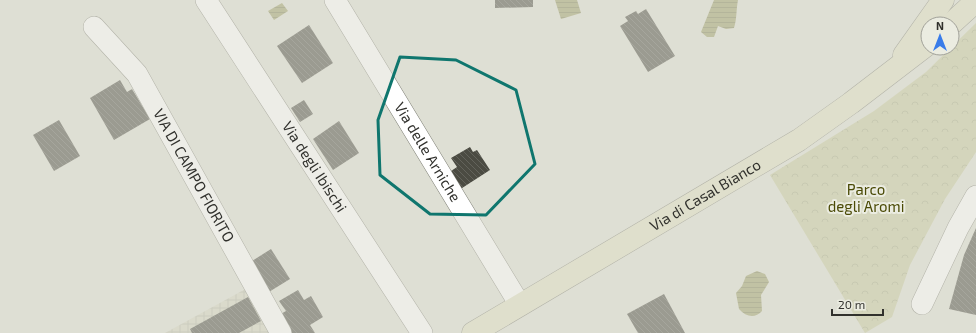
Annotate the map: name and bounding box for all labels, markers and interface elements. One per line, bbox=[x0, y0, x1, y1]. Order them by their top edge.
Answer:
north arrow bbox=[920, 16, 960, 56]
text: N bbox=[936, 19, 944, 32]
street label: Via delle Arniche bbox=[391, 99, 465, 205]
street label: VIA DI CAMPO FIORITO bbox=[150, 105, 239, 245]
street label: Via degli Ibischi bbox=[279, 118, 351, 215]
street label: Via di Casal Bianco bbox=[646, 155, 764, 234]
park label: Parco degli Aromi bbox=[828, 180, 904, 215]
scale bar bbox=[832, 291, 883, 317]
text: 20 m bbox=[838, 297, 865, 311]

